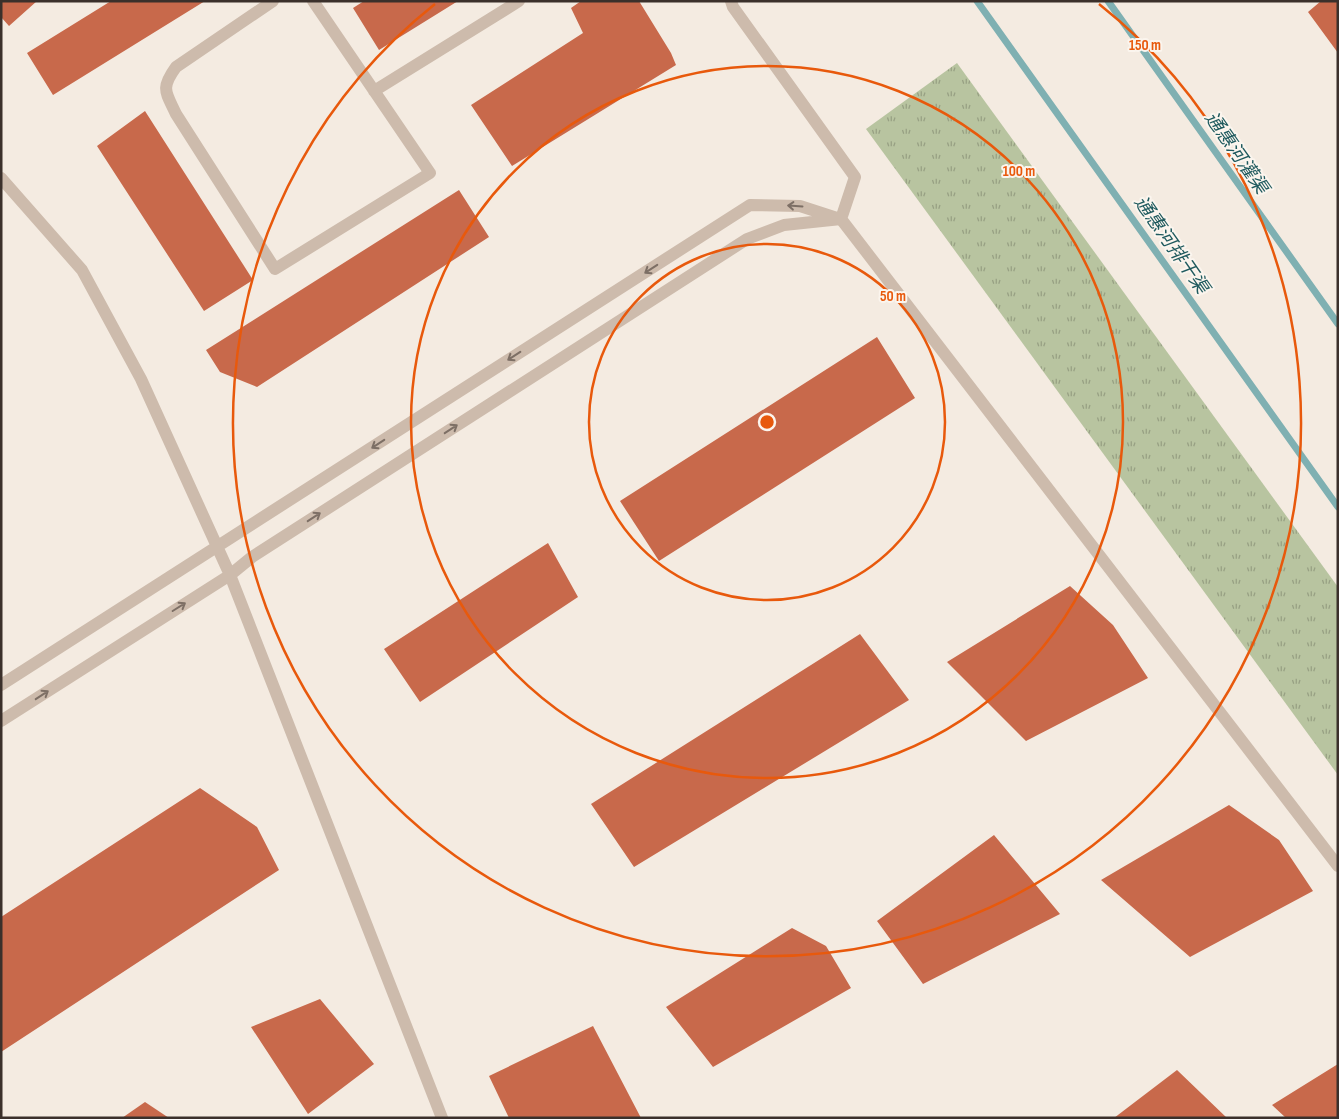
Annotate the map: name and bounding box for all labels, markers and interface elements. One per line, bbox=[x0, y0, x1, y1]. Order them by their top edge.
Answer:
text: 150 m bbox=[1129, 36, 1161, 55]
water label: 通惠河灌渠 bbox=[1199, 107, 1274, 201]
text: 100 m bbox=[1003, 162, 1035, 181]
water label: 通惠河排干渠 bbox=[1129, 192, 1215, 301]
one-way arrow bbox=[787, 201, 803, 211]
one-way arrow bbox=[645, 264, 659, 274]
text: 50 m bbox=[880, 287, 906, 306]
one-way arrow bbox=[508, 352, 522, 362]
centre of rings bbox=[758, 413, 776, 431]
one-way arrow bbox=[444, 424, 458, 435]
one-way arrow bbox=[371, 439, 385, 449]
one-way arrow bbox=[307, 512, 321, 522]
one-way arrow bbox=[172, 602, 186, 612]
one-way arrow bbox=[35, 689, 49, 699]

